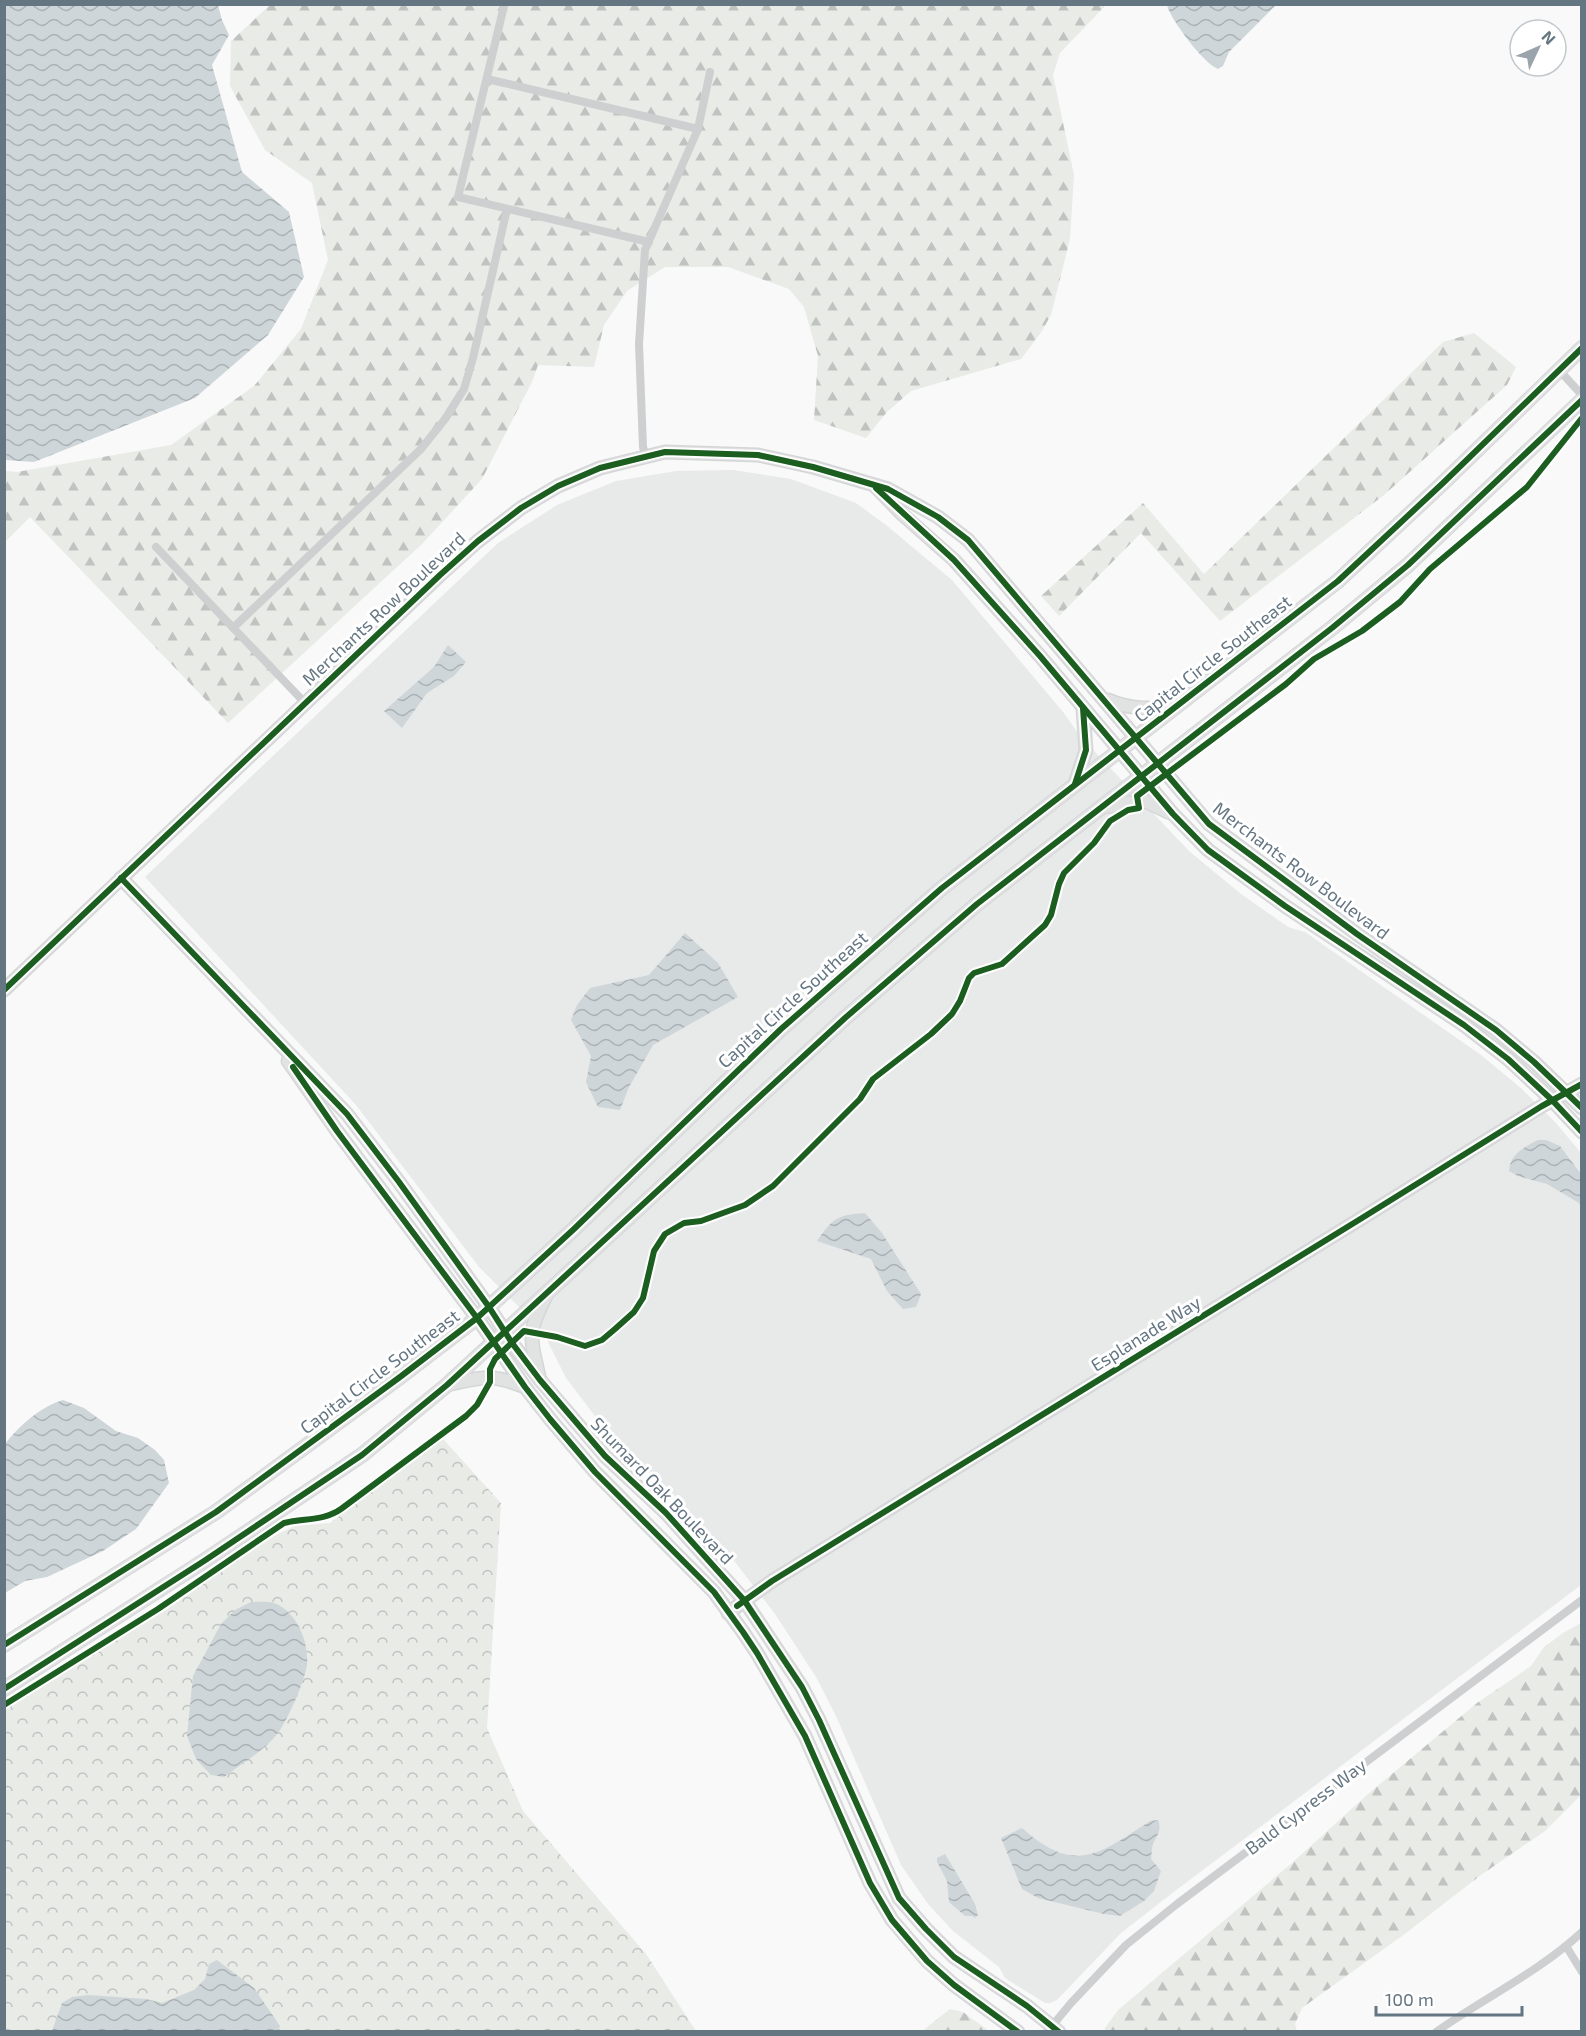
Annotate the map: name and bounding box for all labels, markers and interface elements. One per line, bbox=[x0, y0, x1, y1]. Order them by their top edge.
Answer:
north arrow bbox=[1508, 18, 1568, 78]
text: N bbox=[1538, 26, 1560, 48]
street label: Merchants Row Boulevard bbox=[297, 527, 469, 690]
street label: Capital Circle Southeast bbox=[1129, 590, 1296, 727]
street label: Merchants Row Boulevard bbox=[1209, 797, 1394, 944]
street label: Capital Circle Southeast bbox=[713, 926, 872, 1072]
street label: Esplanade Way bbox=[1087, 1290, 1205, 1376]
street label: Capital Circle Southeast bbox=[295, 1304, 463, 1438]
street label: Shumard Oak Boulevard bbox=[587, 1412, 739, 1568]
street label: Bald Cypress Way bbox=[1241, 1753, 1371, 1859]
scale bar bbox=[1376, 1979, 1522, 2017]
text: 100 m bbox=[1385, 1988, 1434, 2010]

